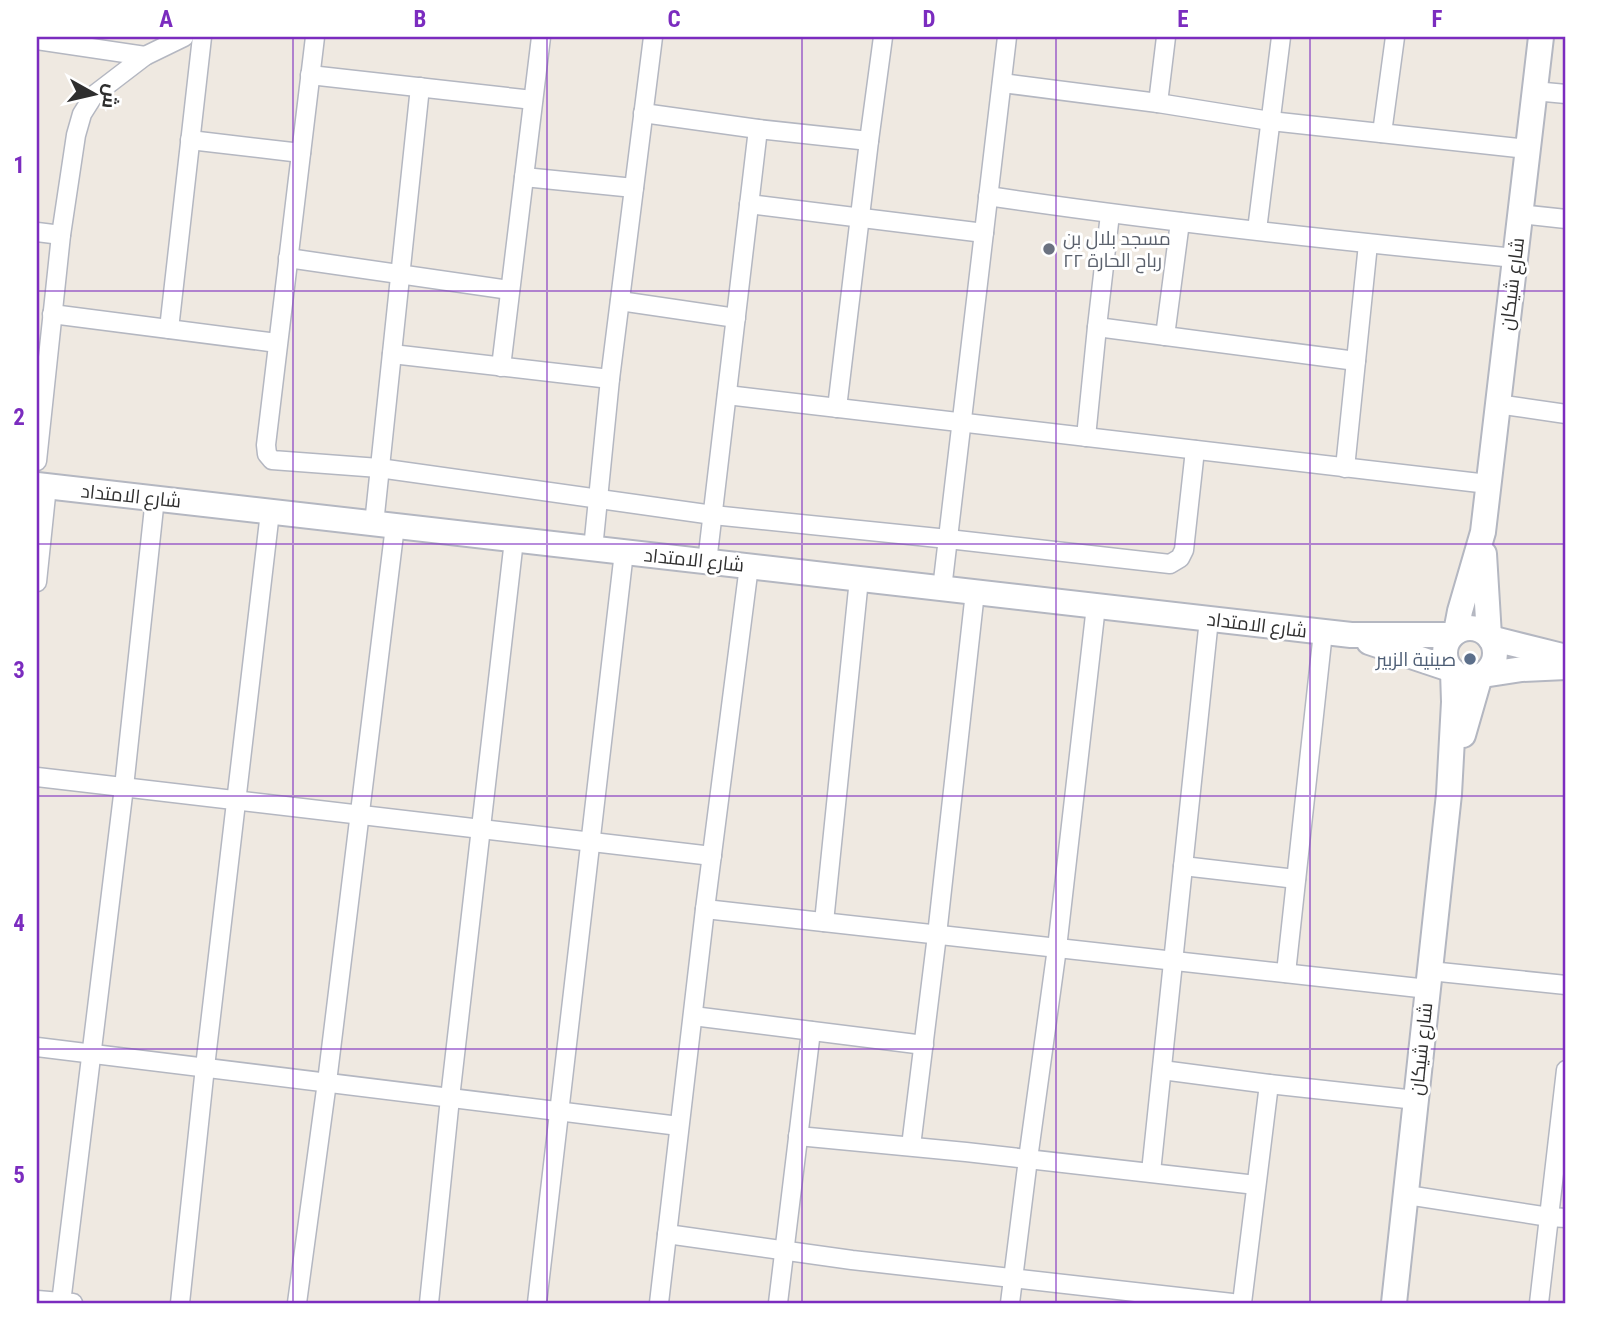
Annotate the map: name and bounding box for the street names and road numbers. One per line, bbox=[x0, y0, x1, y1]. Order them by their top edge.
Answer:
street label: شارع شيكان bbox=[1495, 236, 1531, 332]
street label: شارع الامتداد bbox=[79, 479, 182, 515]
street label: شارع الامتداد bbox=[642, 543, 745, 579]
street label: شارع الامتداد bbox=[1205, 607, 1308, 645]
street label: شارع شيكان bbox=[1405, 1001, 1439, 1097]

